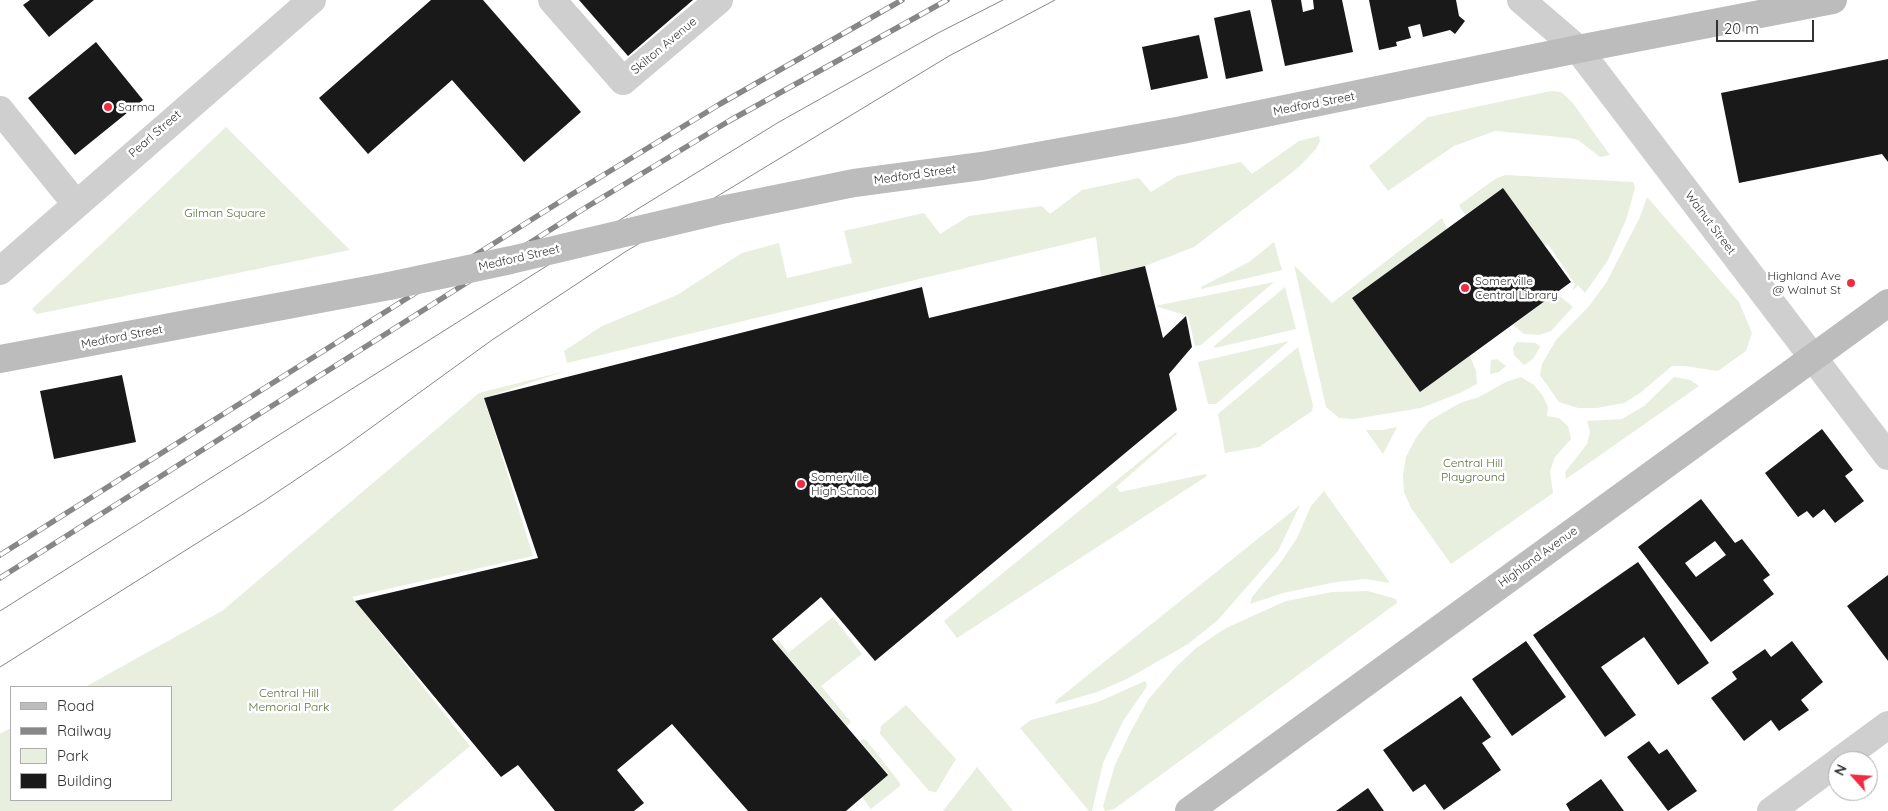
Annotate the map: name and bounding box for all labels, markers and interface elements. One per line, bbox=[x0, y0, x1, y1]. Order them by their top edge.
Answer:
scale bar bbox=[1718, 10, 1816, 42]
street label: Skilton Avenue bbox=[628, 14, 700, 78]
text: 20 m bbox=[1724, 19, 1759, 38]
street label: Medford Street bbox=[1272, 89, 1356, 119]
place label: Sarma bbox=[118, 100, 155, 114]
marker: Sarma bbox=[102, 101, 114, 113]
street label: Pearl Street bbox=[126, 107, 184, 161]
street label: Medford Street bbox=[873, 162, 957, 188]
street label: Walnut Street bbox=[1682, 189, 1738, 257]
park label: Gilman Square bbox=[184, 206, 266, 220]
street label: Medford Street bbox=[477, 242, 561, 274]
place label: Highland Ave @ Walnut St bbox=[1767, 269, 1841, 297]
place label: Somerville Central Library bbox=[1475, 274, 1558, 302]
marker: Highland Ave @ Walnut St bbox=[1845, 277, 1857, 289]
marker: Somerville Central Library bbox=[1459, 282, 1471, 294]
street label: Medford Street bbox=[80, 322, 164, 352]
park label: Central Hill Playground bbox=[1441, 456, 1505, 484]
place label: Somerville High School bbox=[811, 470, 877, 498]
marker: Somerville High School bbox=[795, 478, 807, 490]
street label: Highland Avenue bbox=[1496, 524, 1580, 590]
legend bbox=[10, 686, 172, 801]
park label: Central Hill Memorial Park bbox=[249, 686, 329, 714]
text: Road bbox=[57, 696, 94, 715]
text: Railway bbox=[57, 721, 112, 740]
text: Park bbox=[57, 746, 89, 765]
north arrow bbox=[1828, 751, 1878, 801]
text: N bbox=[1830, 761, 1851, 778]
text: Building bbox=[57, 771, 112, 790]

